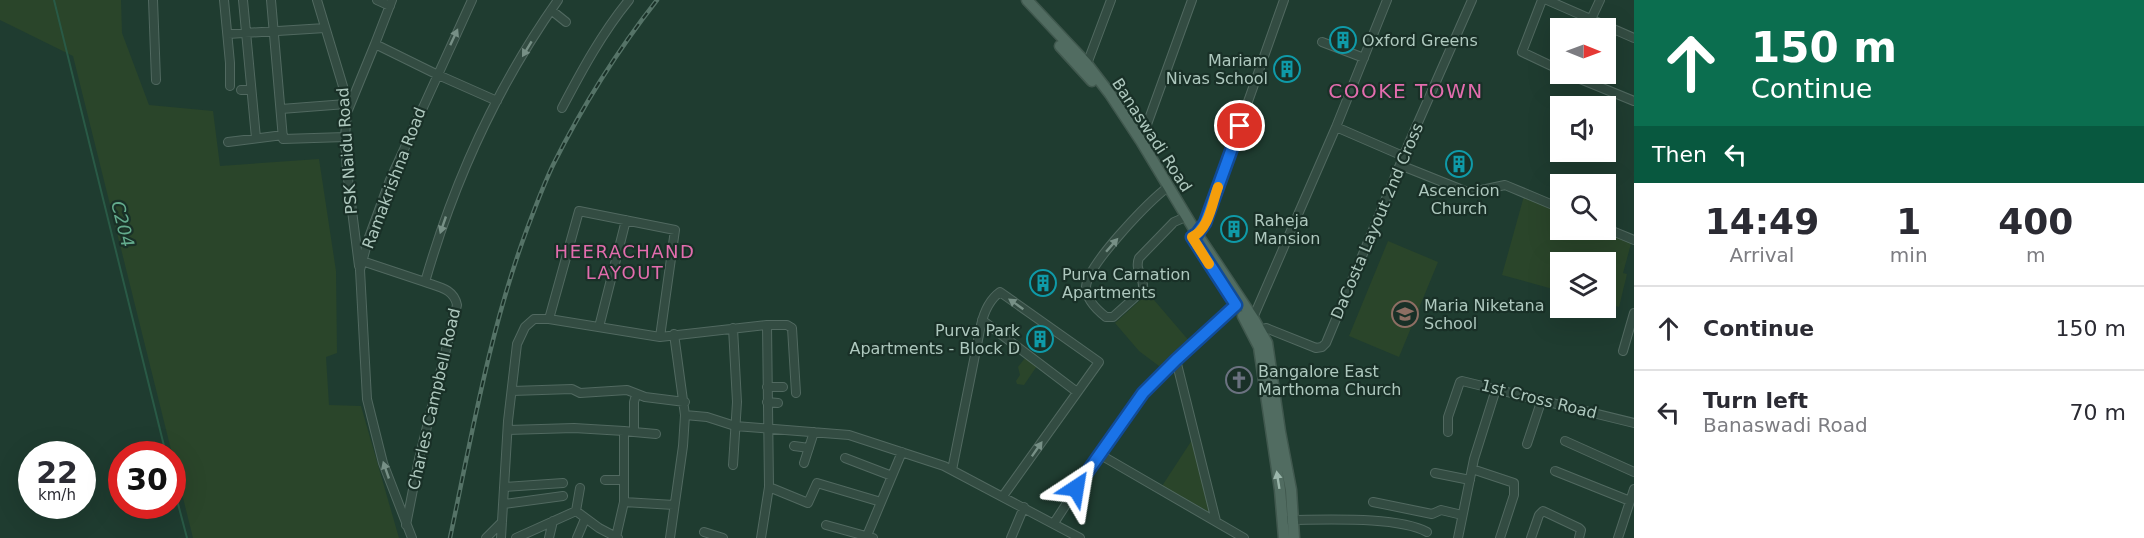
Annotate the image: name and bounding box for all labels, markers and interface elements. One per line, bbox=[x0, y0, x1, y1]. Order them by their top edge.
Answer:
north arrow bbox=[1550, 18, 1616, 84]
map controls bbox=[1550, 18, 1616, 318]
text: 150 m bbox=[1751, 23, 1897, 72]
icon: ahead bbox=[1652, 24, 1730, 102]
building icon: Oxford Greens bbox=[1328, 25, 1358, 55]
one-way arrow bbox=[449, 28, 458, 45]
place label: Oxford Greens bbox=[1362, 31, 1478, 50]
one-way arrow bbox=[521, 41, 532, 57]
place label: Mariam Nivas School bbox=[1166, 51, 1268, 88]
building icon: Mariam Nivas School bbox=[1272, 54, 1302, 84]
text: Continue bbox=[1751, 73, 1872, 104]
street label: Banaswadi Road bbox=[1108, 75, 1196, 195]
district label: COOKE TOWN bbox=[1328, 79, 1484, 103]
street label: PSK Naidu Road bbox=[333, 87, 361, 215]
button: sound bbox=[1550, 96, 1616, 162]
pin bbox=[1214, 100, 1265, 151]
street label: Ramakrishna Road bbox=[358, 105, 430, 251]
icon: arrive bbox=[1223, 109, 1256, 142]
street label: DaCosta Layout 2nd Cross bbox=[1327, 120, 1427, 322]
icon: left bbox=[1719, 138, 1752, 171]
text: Then bbox=[1652, 142, 1707, 167]
building icon: Ascencion Church bbox=[1444, 149, 1474, 179]
button: search bbox=[1550, 174, 1616, 240]
place label: Ascencion Church bbox=[1418, 181, 1500, 218]
water label: C204 bbox=[107, 199, 139, 249]
text: 14:49 bbox=[1705, 201, 1819, 242]
text: 1 bbox=[1896, 201, 1921, 242]
text: 400 bbox=[1998, 201, 2073, 242]
place label: Raheja Mansion bbox=[1254, 211, 1320, 248]
building icon: Raheja Mansion bbox=[1219, 214, 1249, 244]
one-way arrow bbox=[438, 216, 447, 234]
one-way arrow bbox=[1105, 238, 1118, 253]
district label: HEERACHAND LAYOUT bbox=[555, 241, 695, 283]
text: Arrival bbox=[1729, 243, 1794, 267]
text: min bbox=[1890, 243, 1928, 267]
text: m bbox=[2026, 243, 2046, 267]
button: layers bbox=[1550, 252, 1616, 318]
place label: Purva Carnation Apartments bbox=[1062, 265, 1190, 302]
building icon: Purva Carnation Apartments bbox=[1028, 268, 1058, 298]
place label: Maria Niketana School bbox=[1424, 296, 1545, 333]
one-way arrow bbox=[1009, 298, 1025, 310]
school or university icon: Maria Niketana School bbox=[1390, 299, 1420, 329]
street label: Charles Campbell Road bbox=[404, 306, 464, 492]
icon: ahead bbox=[1652, 312, 1685, 345]
text: Continue bbox=[1703, 316, 1814, 341]
text: 150 m bbox=[2056, 316, 2126, 341]
place label: Purva Park Apartments - Block D bbox=[849, 321, 1021, 358]
building icon: Purva Park Apartments - Block D bbox=[1025, 324, 1055, 354]
place label: Bangalore East Marthoma Church bbox=[1258, 362, 1401, 399]
church icon: Bangalore East Marthoma Church bbox=[1224, 365, 1254, 395]
street label: 1st Cross Road bbox=[1479, 375, 1599, 423]
text: Turn left bbox=[1703, 388, 1808, 413]
icon: left bbox=[1652, 396, 1685, 429]
text: 70 m bbox=[2070, 400, 2126, 425]
text: Banaswadi Road bbox=[1703, 413, 1868, 437]
speed limit sign: 30 bbox=[108, 441, 186, 519]
one-way arrow bbox=[1031, 441, 1043, 457]
text: 22 bbox=[36, 455, 78, 490]
position arrow bbox=[1044, 456, 1108, 520]
one-way arrow bbox=[380, 461, 390, 479]
one-way arrow bbox=[1274, 470, 1283, 489]
text: km/h bbox=[38, 486, 76, 504]

